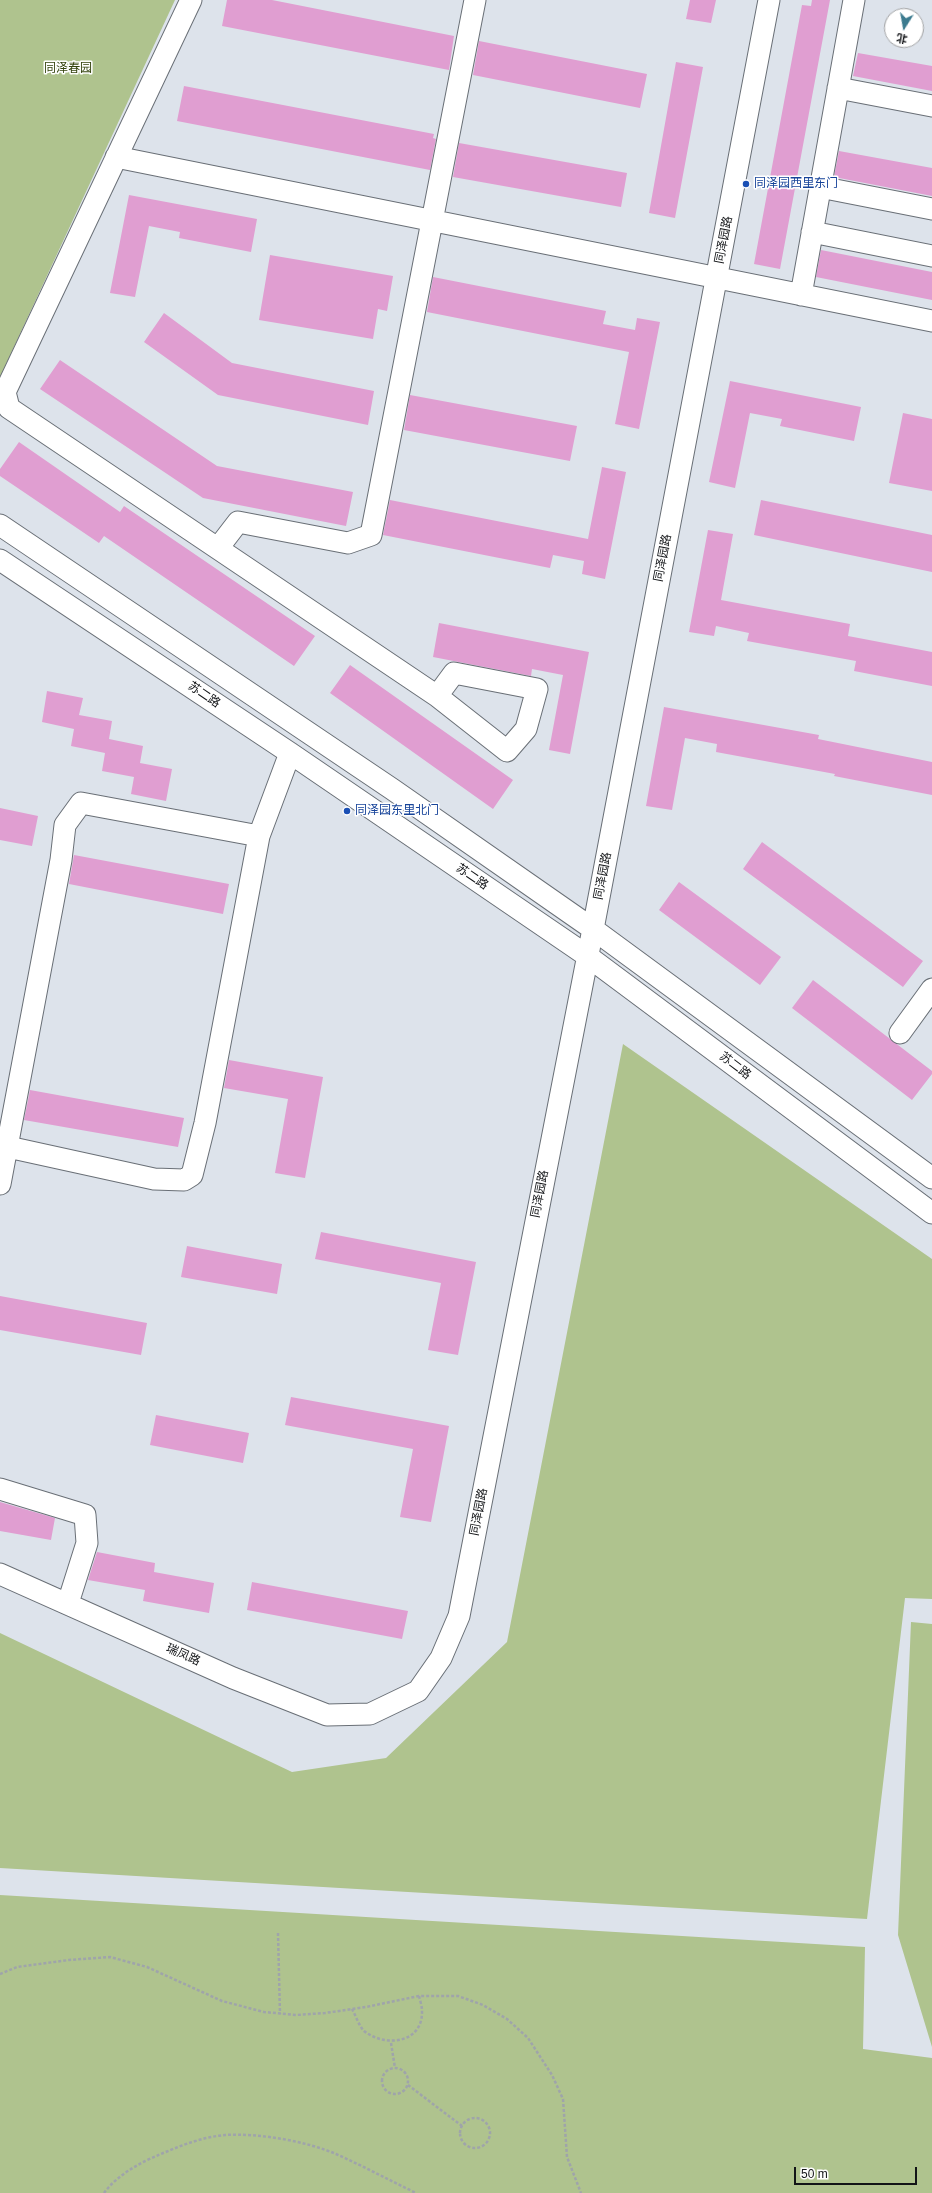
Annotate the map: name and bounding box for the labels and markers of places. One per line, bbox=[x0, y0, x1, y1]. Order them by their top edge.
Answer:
place label: 同泽园西里东门 bbox=[754, 177, 838, 191]
marker: 同泽园西里东门 bbox=[741, 179, 751, 189]
place label: 同泽园东里北门 bbox=[355, 804, 439, 818]
marker: 同泽园东里北门 bbox=[342, 806, 352, 816]

